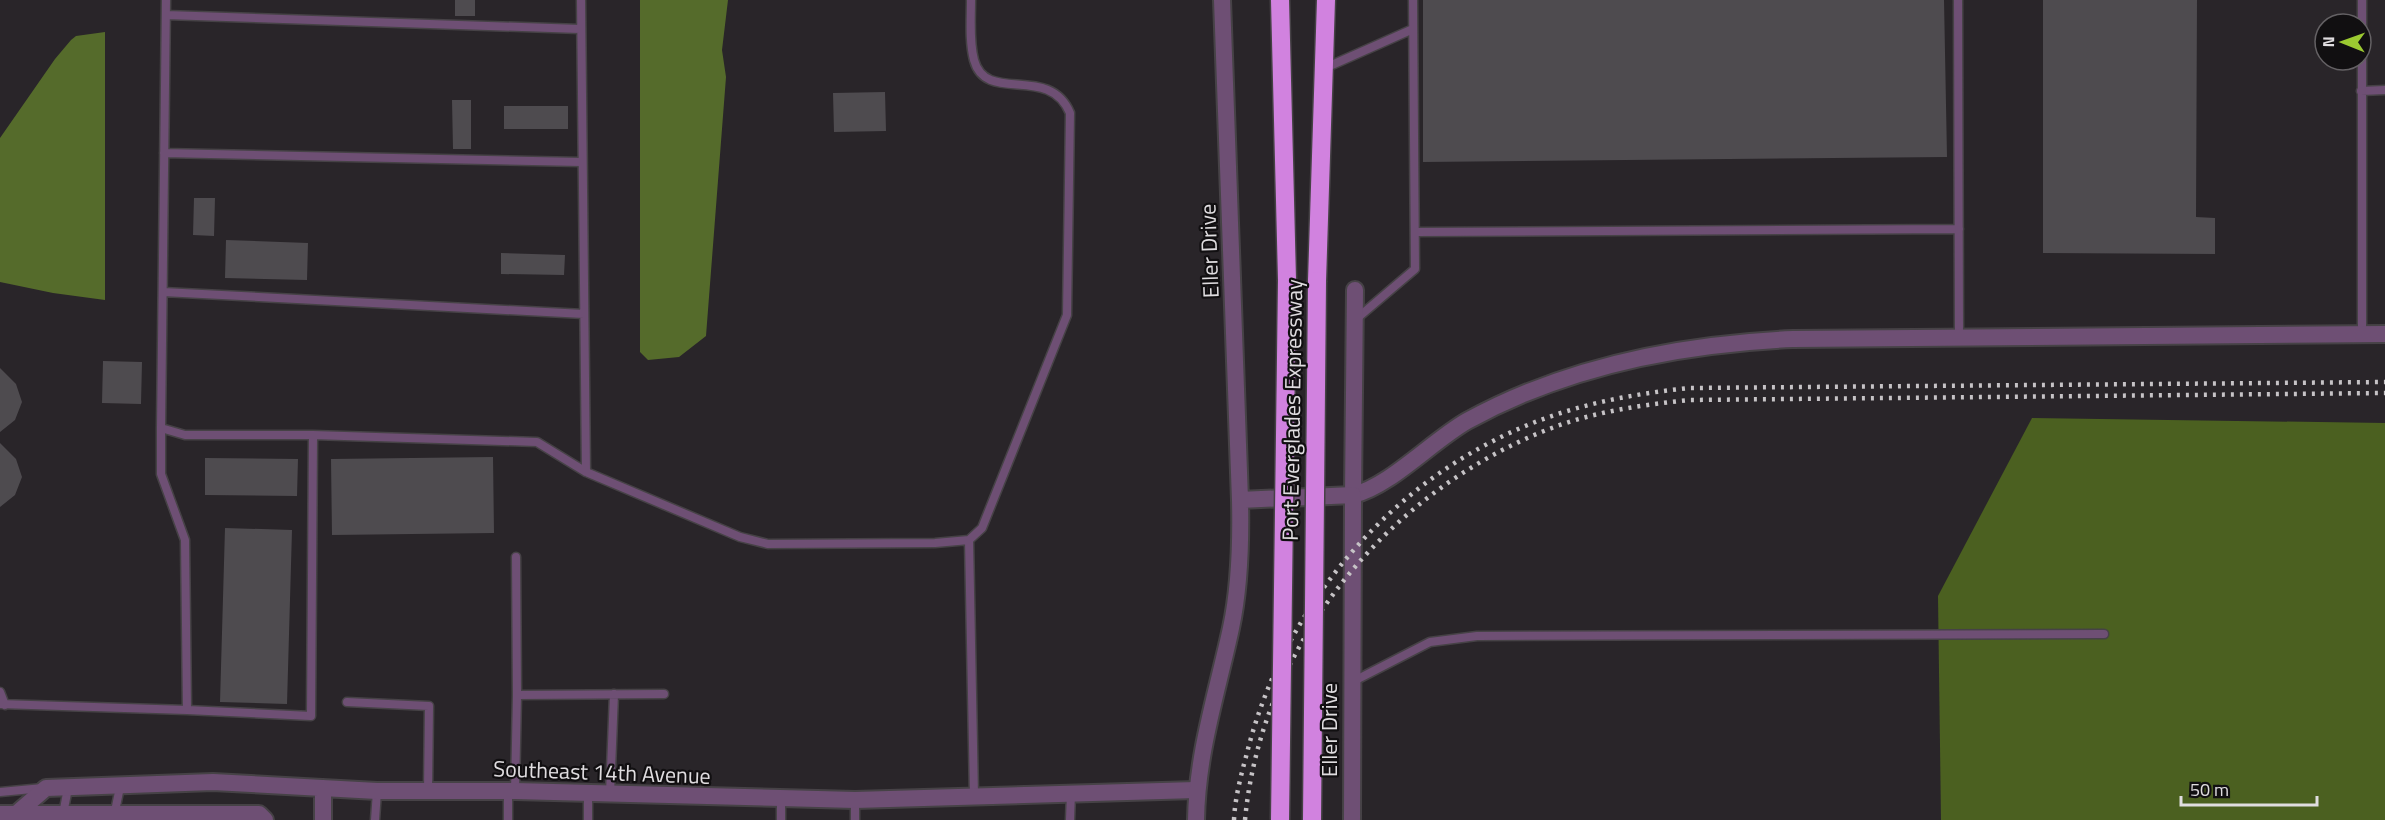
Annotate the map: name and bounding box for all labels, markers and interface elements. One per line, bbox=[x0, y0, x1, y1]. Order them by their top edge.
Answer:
north arrow bbox=[2313, 12, 2373, 72]
text: N bbox=[2316, 36, 2340, 47]
street label: Eller Drive bbox=[1190, 203, 1228, 299]
street label: Port Everglades Expressway bbox=[1273, 279, 1311, 541]
street label: Eller Drive bbox=[1312, 683, 1346, 777]
street label: Southeast 14th Avenue bbox=[493, 751, 711, 793]
scale bar bbox=[2181, 769, 2318, 807]
text: 50 m bbox=[2190, 776, 2229, 803]

